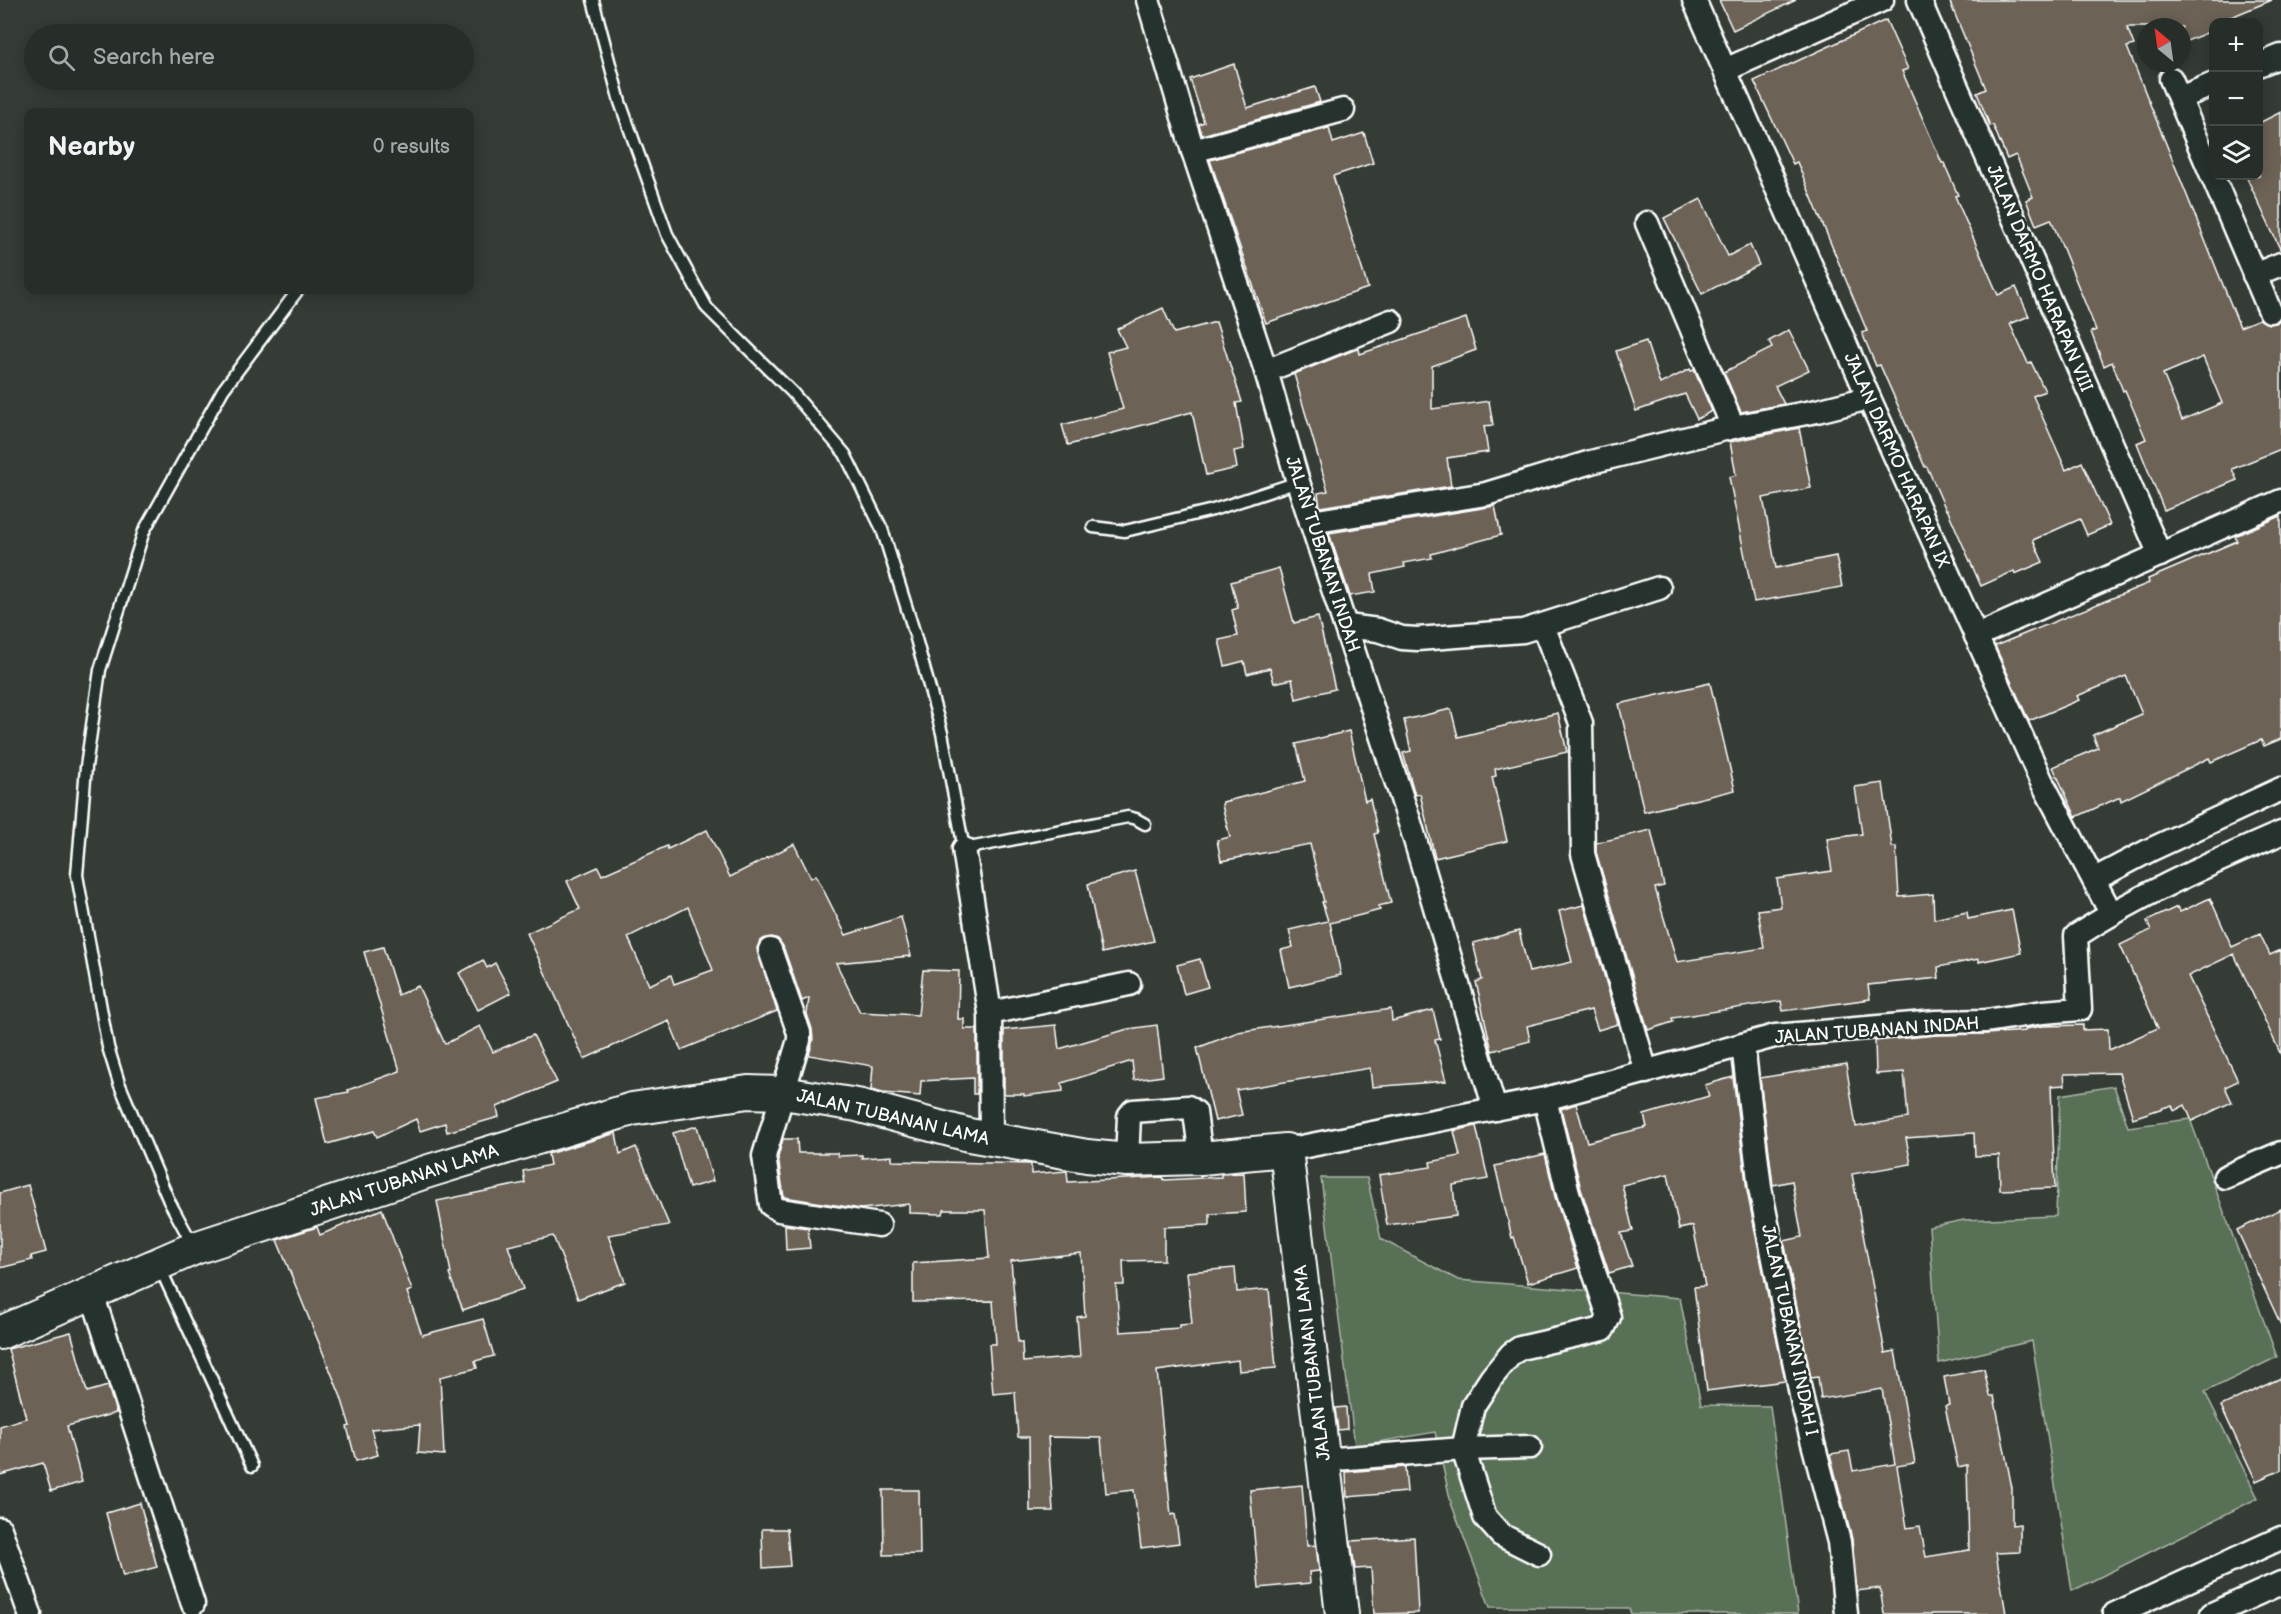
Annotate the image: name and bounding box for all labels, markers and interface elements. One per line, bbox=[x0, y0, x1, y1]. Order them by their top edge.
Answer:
north arrow bbox=[2137, 18, 2191, 72]
map controls bbox=[2209, 18, 2263, 180]
button: + bbox=[2209, 18, 2263, 72]
search box bbox=[24, 24, 474, 90]
icon: search bbox=[45, 41, 78, 74]
text: Search here bbox=[93, 44, 215, 71]
button: − bbox=[2209, 72, 2263, 126]
button: layers bbox=[2209, 126, 2263, 180]
text: Nearby bbox=[48, 132, 135, 163]
text: 0 results bbox=[373, 135, 450, 159]
street label: JALAN DARMO HARAPAN VIII bbox=[1982, 162, 2097, 395]
street label: JALAN DARMO HARAPAN IX bbox=[1840, 349, 1954, 572]
street label: JALAN TUBANAN INDAH bbox=[1281, 453, 1364, 655]
street label: JALAN TUBANAN INDAH bbox=[1774, 1013, 1980, 1048]
street label: JALAN TUBANAN LAMA bbox=[795, 1085, 991, 1150]
street label: JALAN TUBANAN LAMA bbox=[307, 1140, 501, 1221]
street label: JALAN TUBANAN INDAH I bbox=[1757, 1223, 1822, 1438]
street label: JALAN TUBANAN LAMA bbox=[1290, 1264, 1335, 1462]

